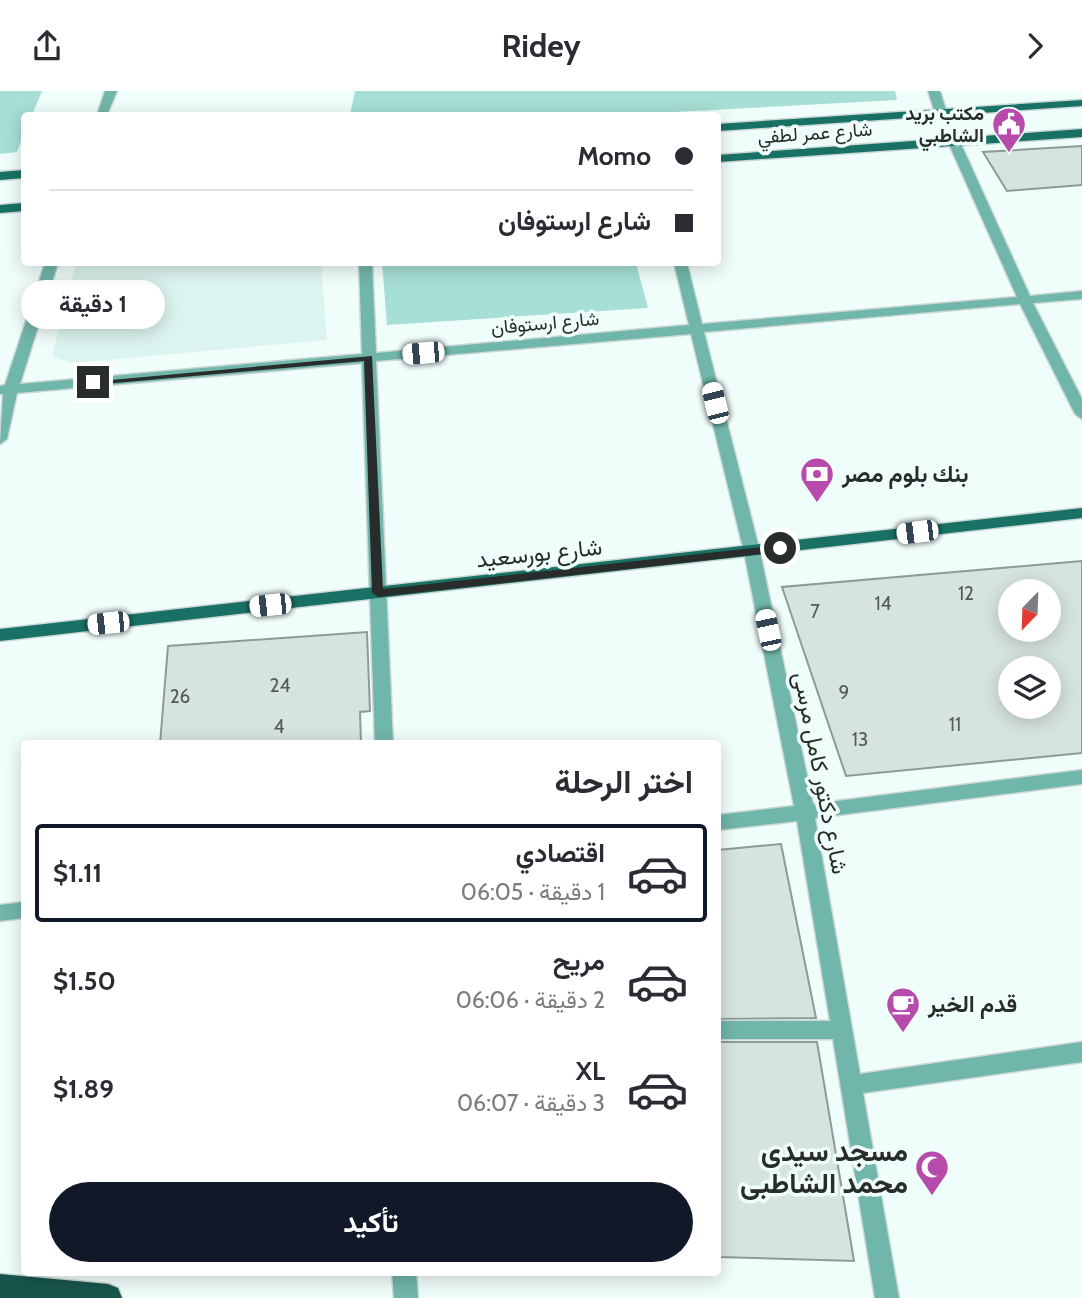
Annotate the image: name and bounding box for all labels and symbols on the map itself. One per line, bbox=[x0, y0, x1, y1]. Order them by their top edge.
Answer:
place label: مكتب بريد الشاطبي bbox=[905, 102, 984, 152]
public building icon: مكتب بريد الشاطبي bbox=[990, 105, 1028, 154]
street label: شارع عمر لطفي bbox=[757, 118, 873, 152]
callout: 1 دقيقة bbox=[21, 281, 165, 329]
street label: شارع ارستوفان bbox=[490, 307, 600, 340]
car bbox=[402, 341, 445, 365]
route end bbox=[77, 366, 109, 398]
car bbox=[700, 380, 731, 426]
bank icon: بنك بلوم مصر bbox=[798, 455, 836, 504]
place label: بنك بلوم مصر bbox=[841, 460, 968, 489]
car bbox=[895, 519, 940, 545]
street label: شارع بورسعيد bbox=[475, 532, 604, 576]
route start bbox=[764, 532, 796, 564]
north arrow bbox=[998, 579, 1060, 642]
house number: 12 bbox=[958, 582, 974, 605]
car bbox=[249, 592, 292, 618]
house number: 14 bbox=[874, 592, 892, 615]
house number: 7 bbox=[810, 600, 820, 623]
car bbox=[754, 607, 783, 653]
car bbox=[87, 610, 130, 636]
street label: شارع دكتور كامل مرسى bbox=[786, 670, 854, 877]
house number: 24 bbox=[270, 674, 290, 697]
house number: 9 bbox=[839, 681, 849, 704]
house number: 26 bbox=[170, 685, 190, 708]
house number: 11 bbox=[949, 713, 961, 736]
house number: 4 bbox=[274, 715, 285, 738]
house number: 13 bbox=[852, 728, 868, 751]
cafe icon: قدم الخير bbox=[884, 985, 922, 1034]
place label: قدم الخير bbox=[927, 990, 1017, 1019]
place label: مسجد سيدى محمد الشاطبى bbox=[740, 1134, 908, 1200]
mosque icon: مسجد سيدى محمد الشاطبى bbox=[913, 1148, 951, 1197]

